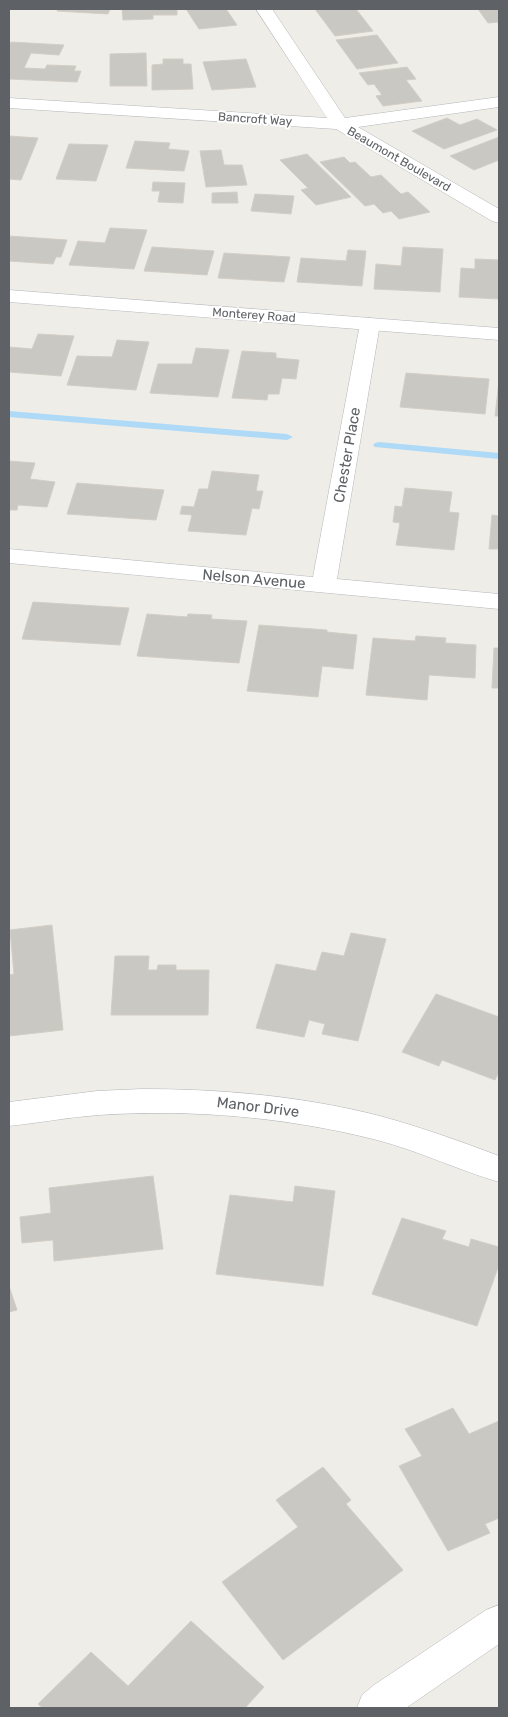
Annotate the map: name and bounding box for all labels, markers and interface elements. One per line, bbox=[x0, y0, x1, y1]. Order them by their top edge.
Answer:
street label: Bancroft Way bbox=[217, 109, 293, 129]
street label: Beaumont Boulevard bbox=[345, 124, 453, 194]
street label: Monterey Road bbox=[212, 305, 296, 325]
street label: Chester Place bbox=[330, 406, 364, 504]
street label: Nelson Avenue bbox=[202, 566, 306, 592]
street label: Manor Drive bbox=[216, 1093, 300, 1121]

